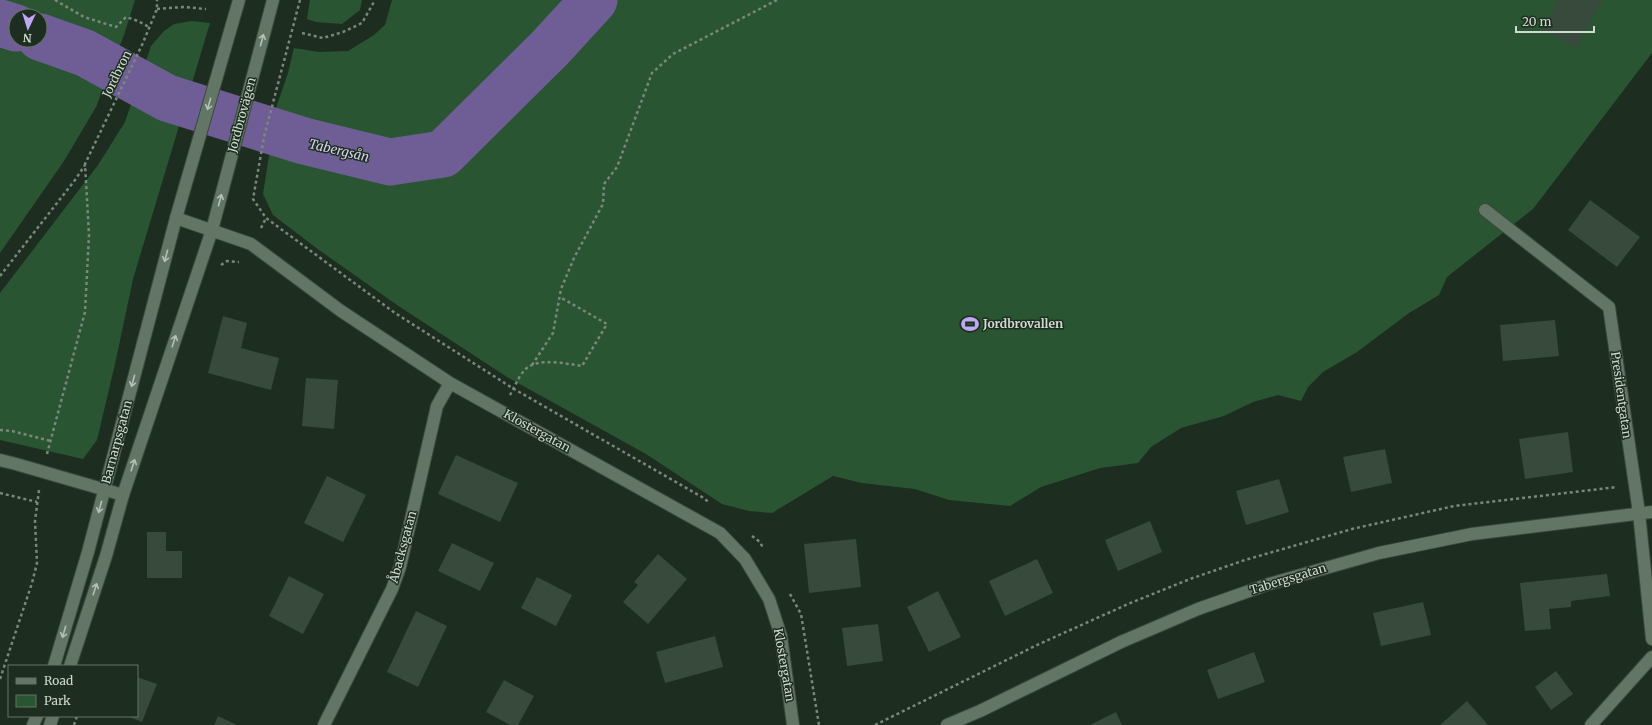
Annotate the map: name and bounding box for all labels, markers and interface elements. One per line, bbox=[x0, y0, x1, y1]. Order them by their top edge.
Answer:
north arrow bbox=[8, 8, 48, 48]
scale bar bbox=[1516, 8, 1594, 34]
text: 20 m bbox=[1522, 14, 1551, 29]
text: N bbox=[22, 31, 32, 45]
one-way arrow bbox=[259, 34, 267, 47]
street label: Jordbron bbox=[98, 48, 134, 101]
street label: Jordbrovägen bbox=[224, 76, 259, 155]
one-way arrow bbox=[205, 98, 212, 111]
water label: Tabergsån bbox=[307, 135, 371, 166]
one-way arrow bbox=[217, 194, 224, 207]
one-way arrow bbox=[162, 249, 169, 262]
sports icon: Jordbrovallen bbox=[960, 314, 980, 334]
place label: Jordbrovallen bbox=[982, 316, 1063, 331]
one-way arrow bbox=[171, 335, 178, 348]
street label: Presidentgatan bbox=[1608, 351, 1635, 439]
one-way arrow bbox=[129, 374, 136, 387]
street label: Barnarpsgatan bbox=[98, 398, 135, 485]
street label: Klostergatan bbox=[501, 406, 573, 455]
one-way arrow bbox=[130, 459, 138, 471]
one-way arrow bbox=[95, 500, 103, 513]
street label: Åbacksgatan bbox=[384, 509, 419, 586]
street label: Tabergsgatan bbox=[1248, 560, 1328, 597]
one-way arrow bbox=[92, 583, 99, 596]
one-way arrow bbox=[60, 625, 67, 638]
street label: Klostergatan bbox=[771, 627, 798, 703]
legend bbox=[8, 665, 138, 717]
text: Road bbox=[44, 673, 73, 688]
text: Park bbox=[44, 693, 71, 708]

